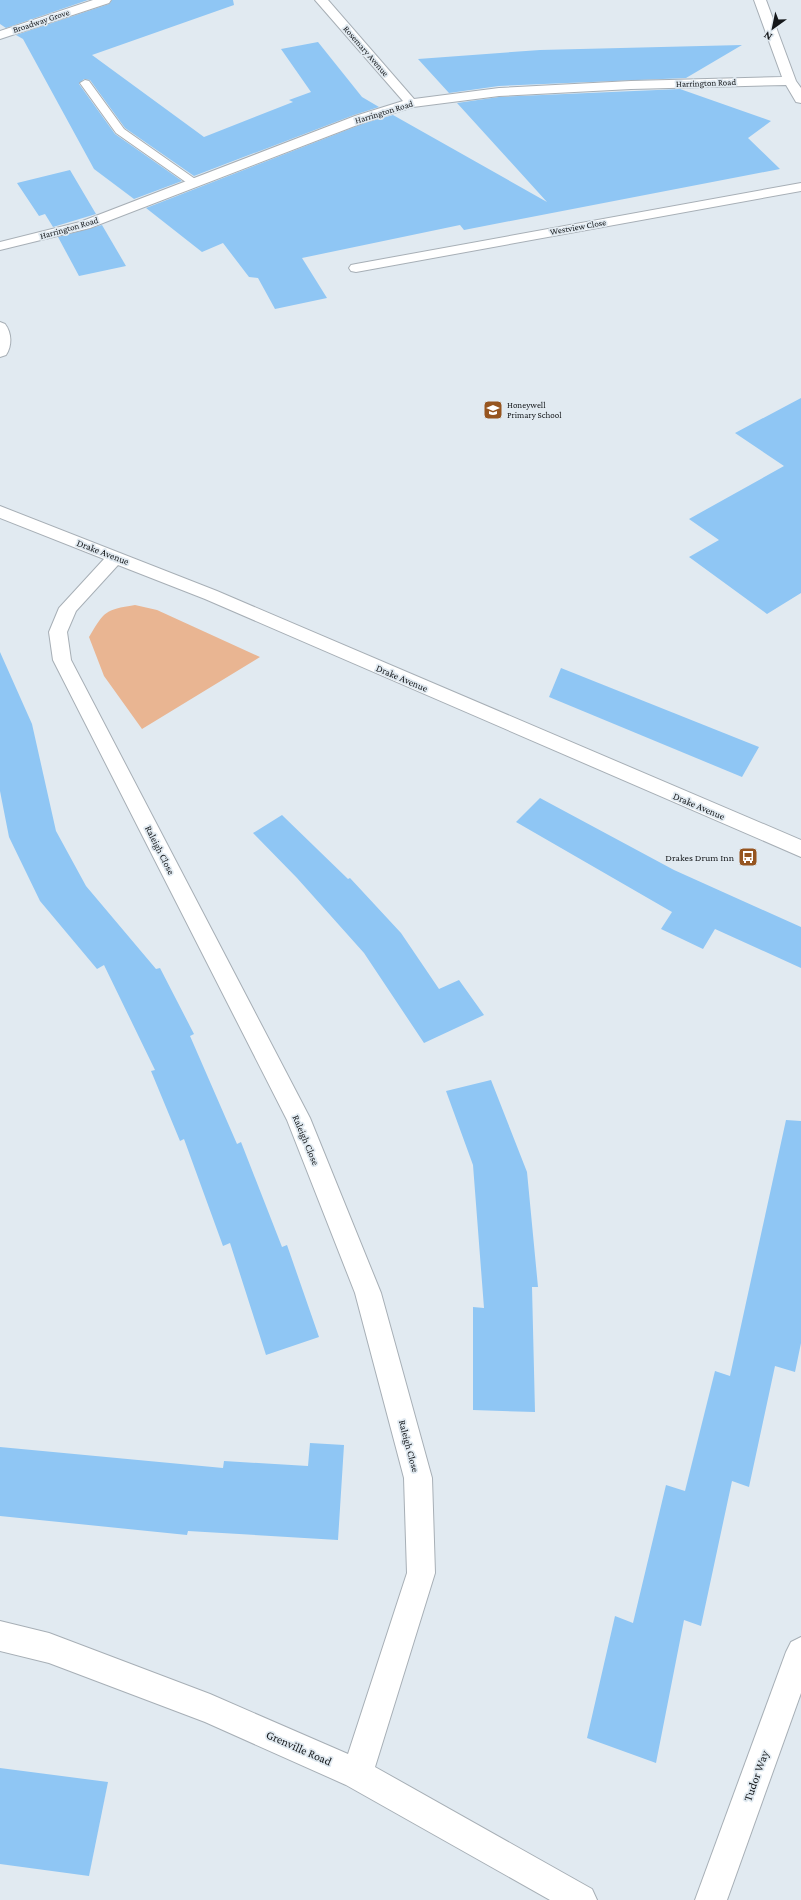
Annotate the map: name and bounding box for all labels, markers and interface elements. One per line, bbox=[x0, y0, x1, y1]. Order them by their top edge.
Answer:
street label: Broadway Grove bbox=[11, 7, 71, 35]
north arrow bbox=[753, 8, 793, 48]
street label: Rosemary Avenue bbox=[341, 24, 391, 78]
text: N bbox=[761, 29, 774, 43]
street label: Harrington Road bbox=[676, 77, 736, 89]
street label: Harrington Road bbox=[354, 98, 414, 126]
street label: Harrington Road bbox=[39, 215, 100, 241]
street label: Westview Close bbox=[549, 217, 607, 237]
school or university icon: Honeywell Primary School bbox=[482, 399, 504, 421]
place label: Honeywell Primary School bbox=[507, 400, 562, 420]
street label: Drake Avenue bbox=[75, 537, 131, 567]
street label: Drake Avenue bbox=[375, 662, 430, 694]
street label: Drake Avenue bbox=[672, 790, 727, 822]
street label: Raleigh Close bbox=[143, 824, 177, 877]
bus stop icon: Drakes Drum Inn bbox=[737, 846, 759, 868]
place label: Drakes Drum Inn bbox=[665, 852, 735, 863]
street label: Raleigh Close bbox=[290, 1113, 322, 1167]
street label: Raleigh Close bbox=[397, 1419, 421, 1474]
street label: Grenville Road bbox=[264, 1727, 335, 1769]
street label: Tudor Way bbox=[740, 1748, 772, 1803]

